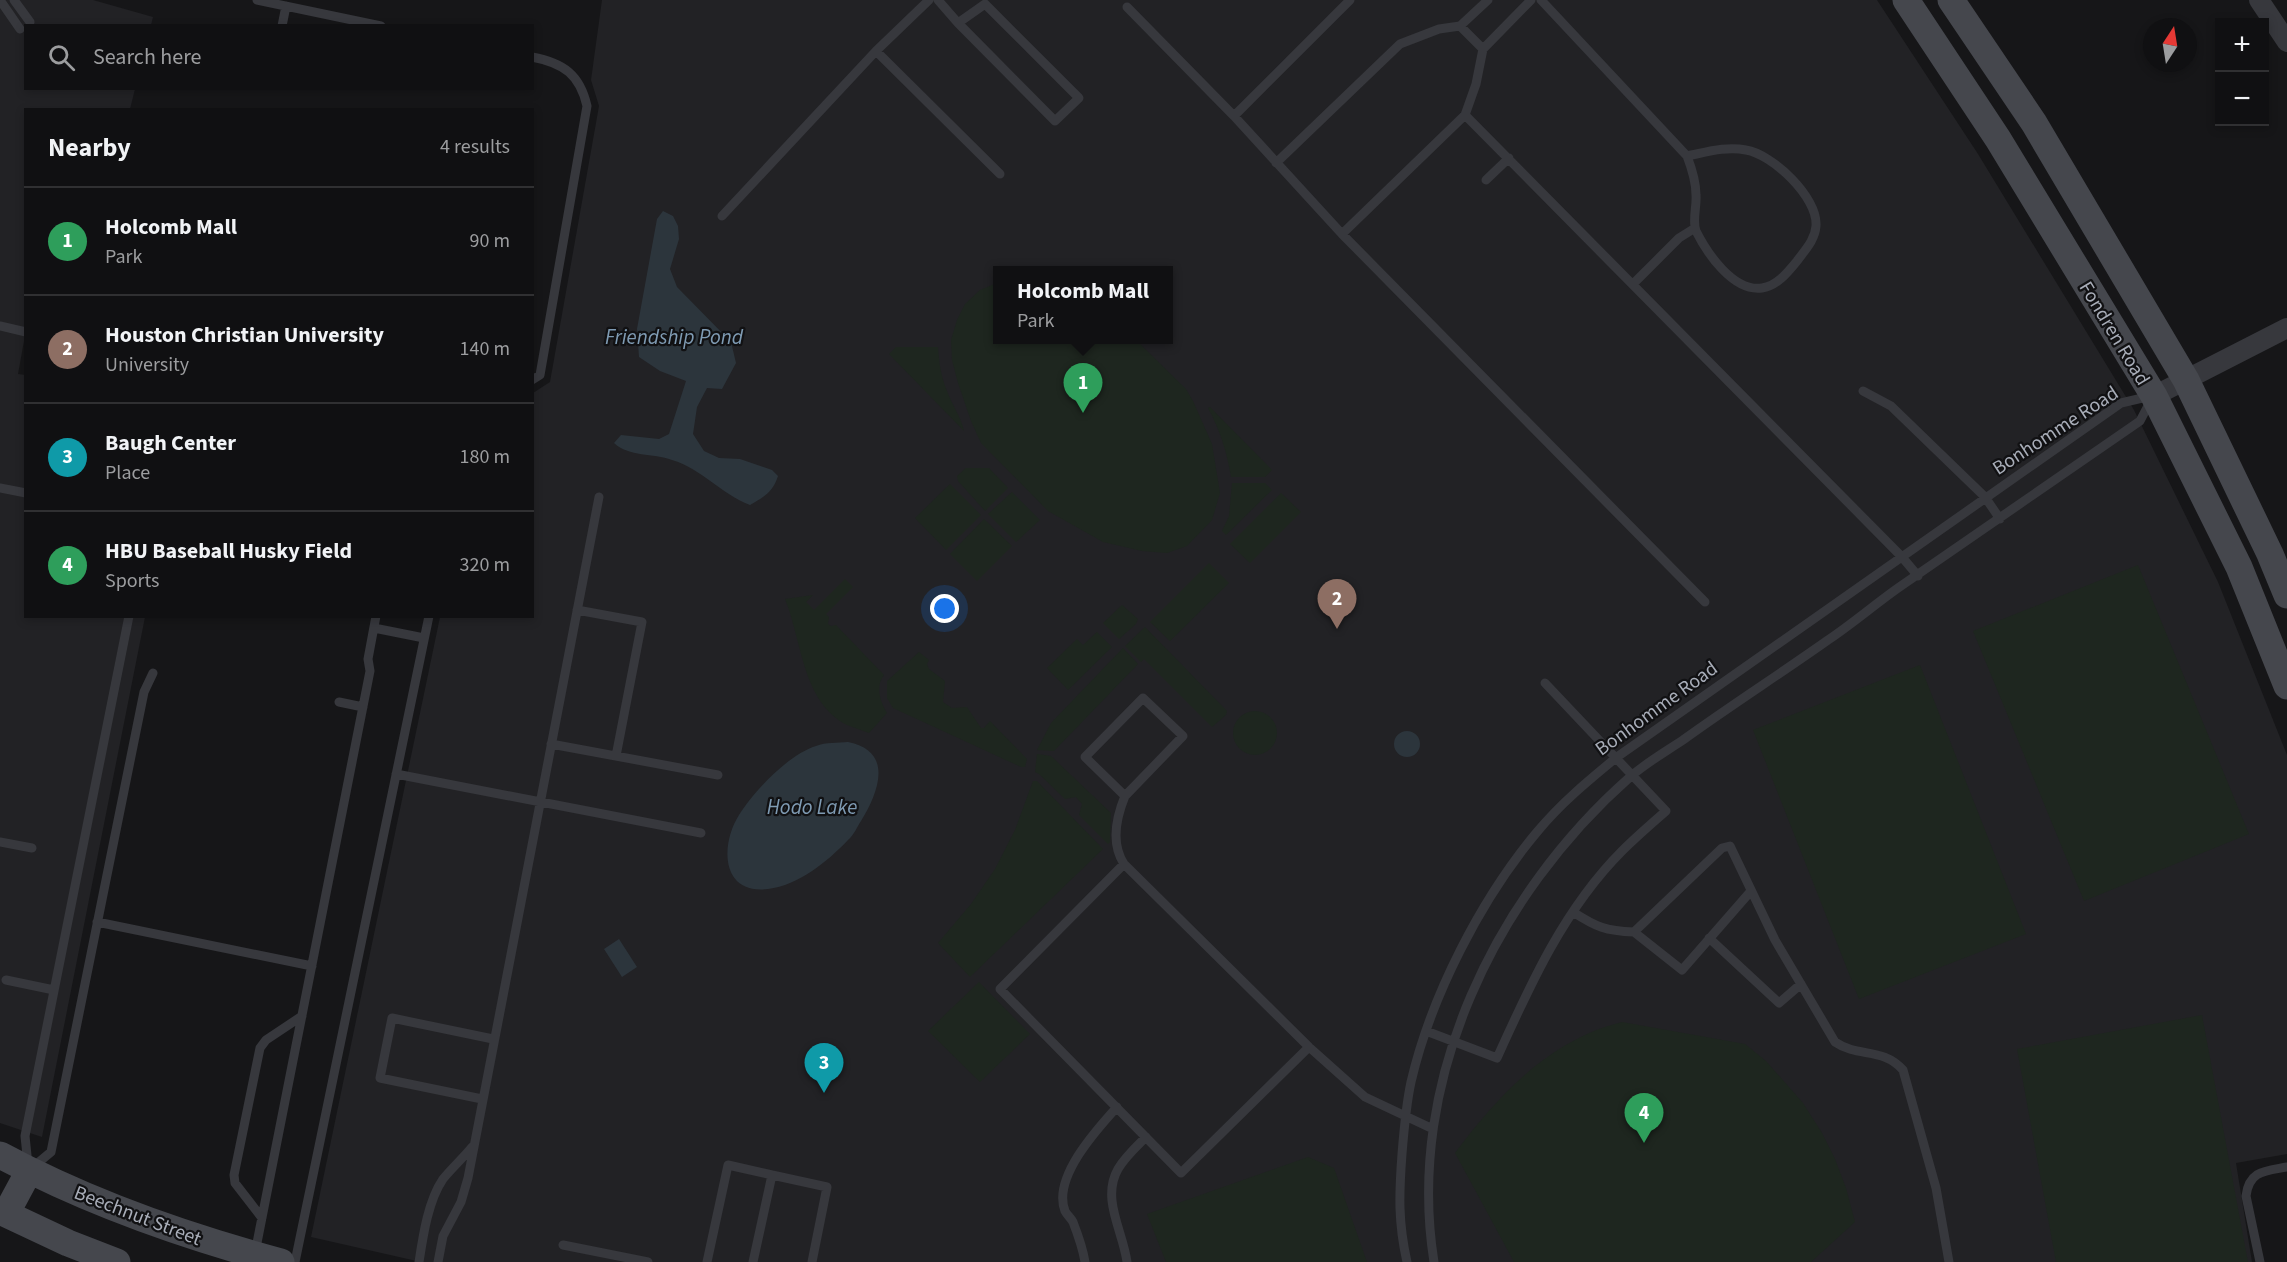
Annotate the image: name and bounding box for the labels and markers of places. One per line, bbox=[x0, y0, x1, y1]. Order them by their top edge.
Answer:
pin: 1 bbox=[1064, 364, 1102, 413]
pin: 2 bbox=[1318, 580, 1356, 629]
pin: 3 bbox=[804, 1044, 844, 1093]
pin: 4 bbox=[1624, 1094, 1664, 1143]

